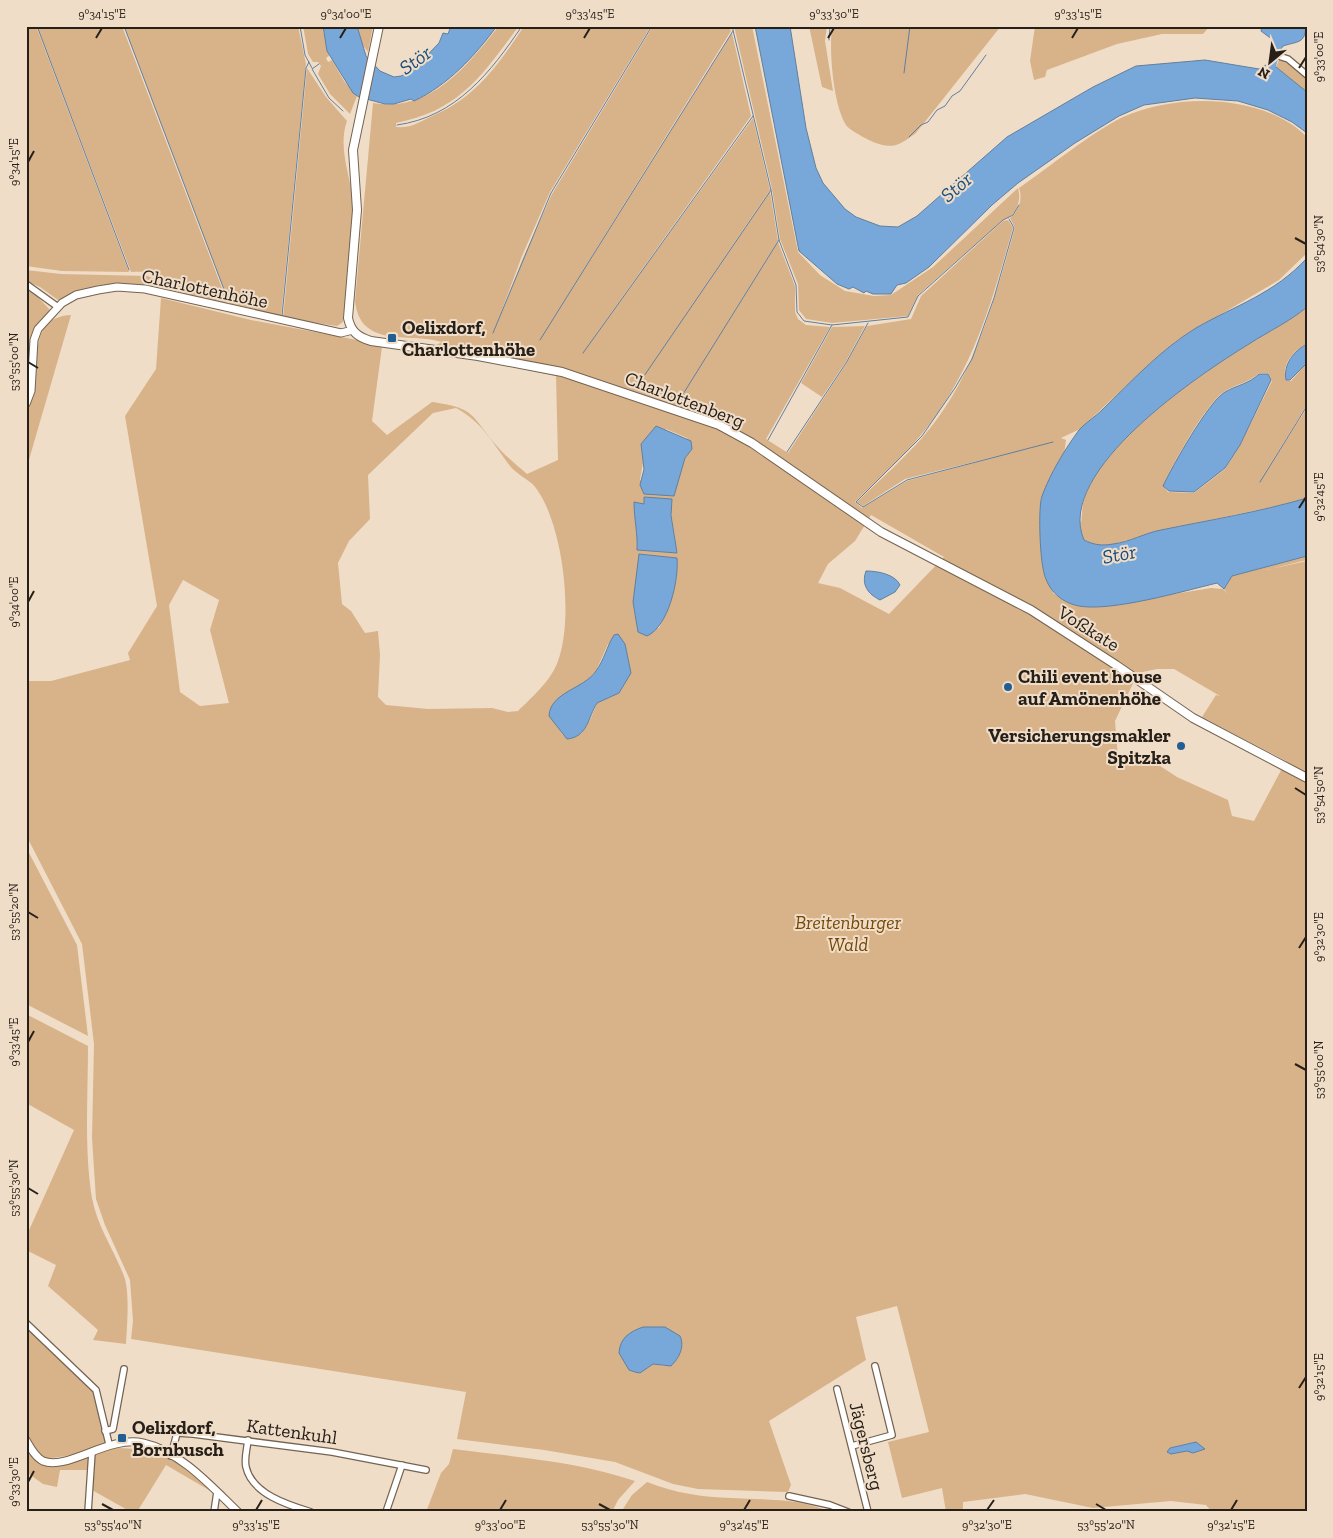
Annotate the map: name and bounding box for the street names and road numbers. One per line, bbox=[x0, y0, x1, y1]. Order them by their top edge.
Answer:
street label: Charlottenhöhe bbox=[140, 264, 270, 313]
street label: Charlottenberg bbox=[622, 366, 748, 433]
street label: Voßkate bbox=[1053, 600, 1124, 656]
street label: Jägersberg bbox=[844, 1399, 889, 1493]
street label: Kattenkuhl bbox=[245, 1414, 339, 1449]

